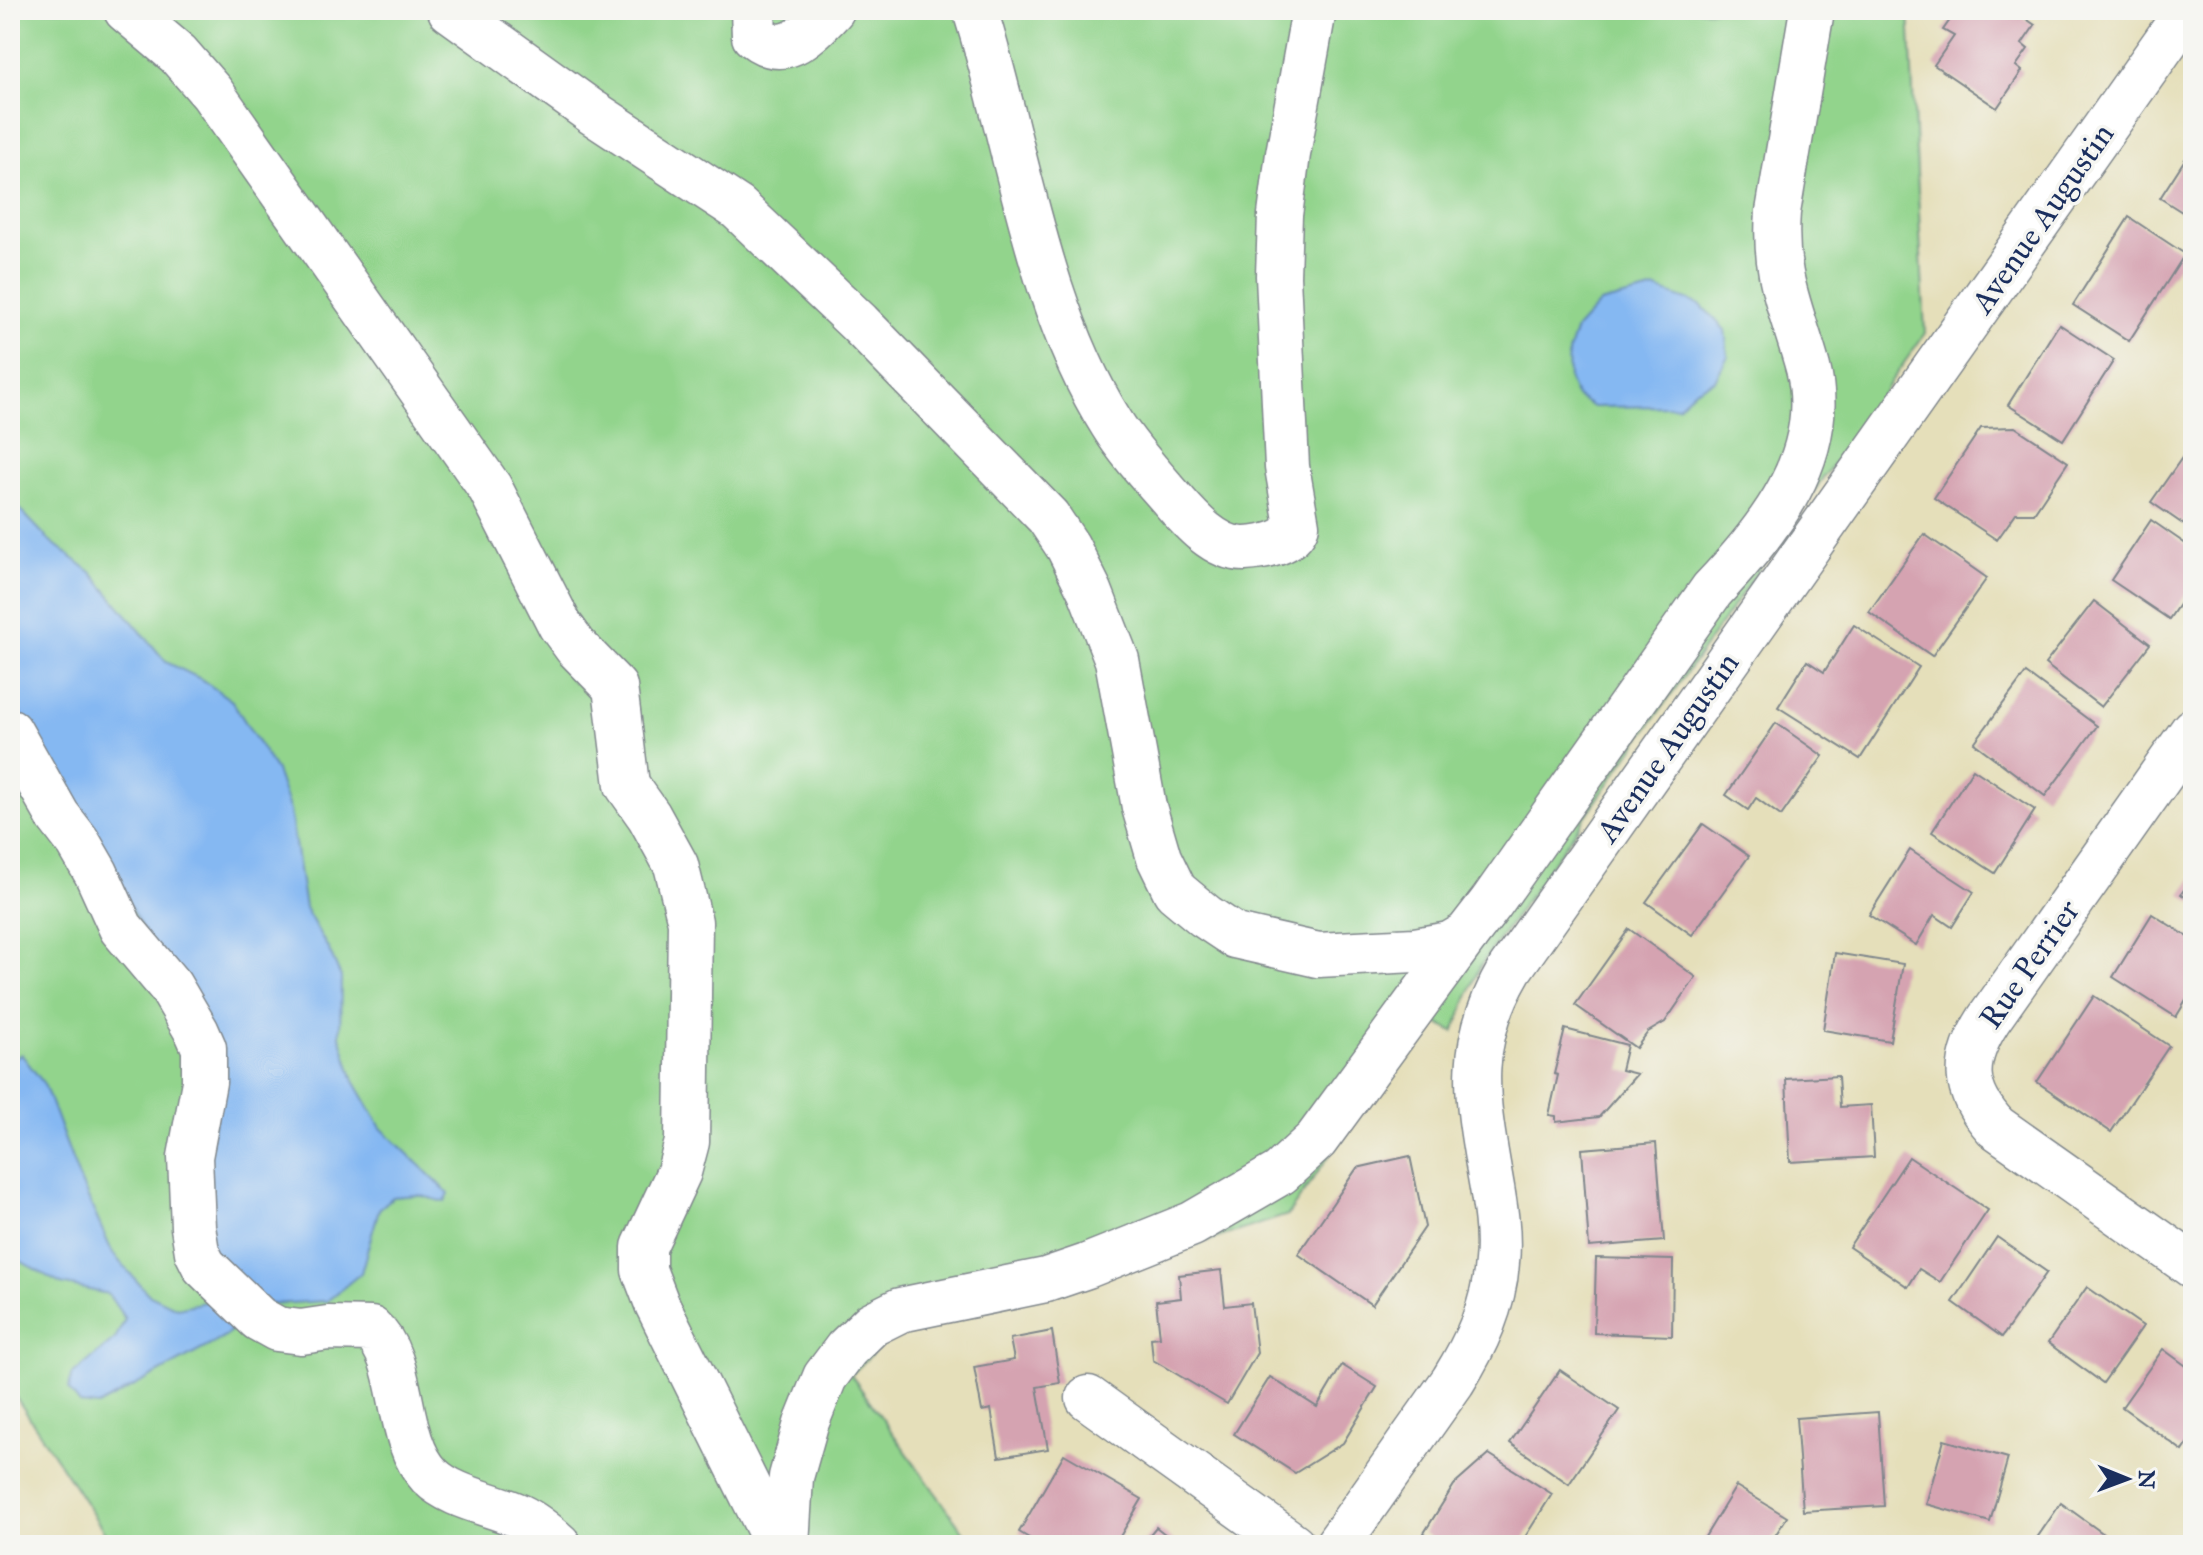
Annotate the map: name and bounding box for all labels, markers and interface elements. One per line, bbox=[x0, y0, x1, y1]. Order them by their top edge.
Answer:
street label: Avenue Augustin bbox=[1961, 116, 2122, 322]
street label: Avenue Augustin bbox=[1586, 645, 1747, 851]
street label: Rue Perrier bbox=[1971, 892, 2088, 1036]
north arrow bbox=[2087, 1439, 2167, 1519]
text: N bbox=[2133, 1470, 2160, 1489]

